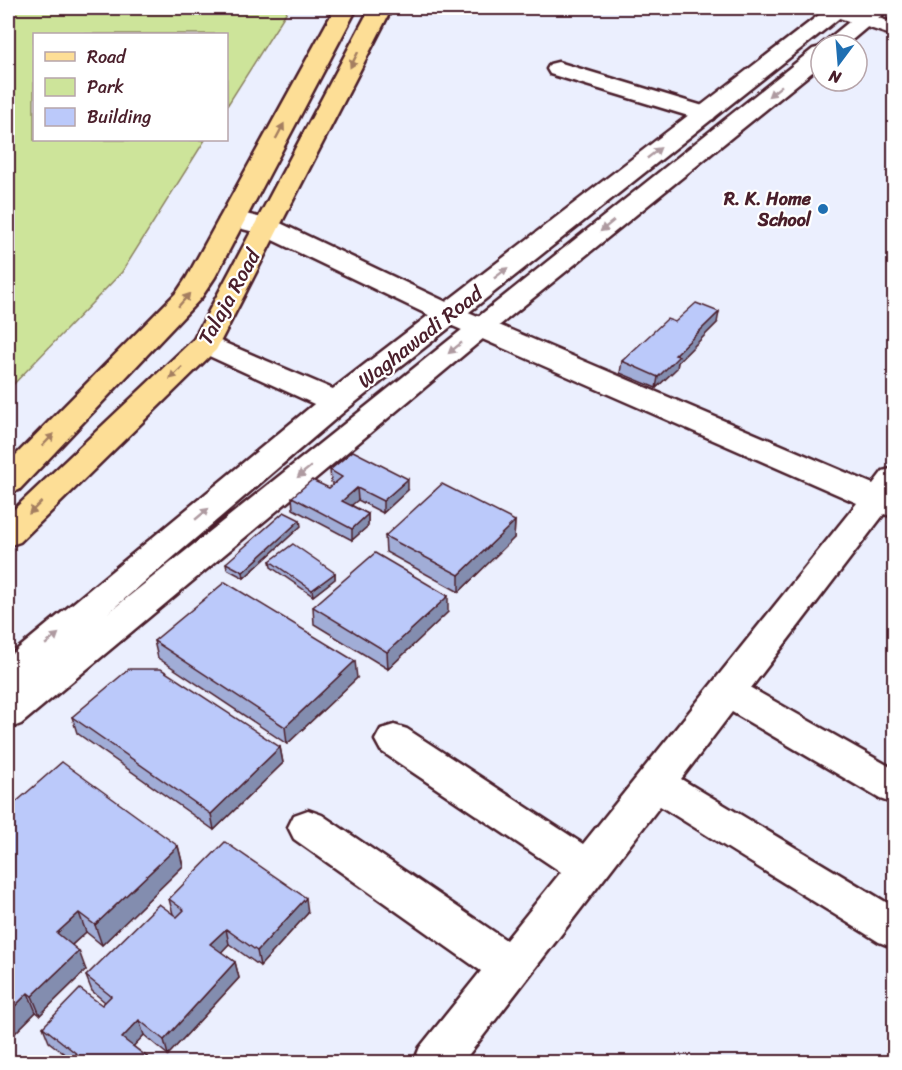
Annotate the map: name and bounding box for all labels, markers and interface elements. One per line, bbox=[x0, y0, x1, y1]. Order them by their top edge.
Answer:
legend bbox=[33, 33, 228, 141]
north arrow bbox=[809, 33, 869, 93]
text: Road bbox=[87, 41, 127, 73]
one-way arrow bbox=[349, 51, 359, 68]
text: N bbox=[825, 61, 845, 93]
text: Park bbox=[87, 71, 124, 103]
one-way arrow bbox=[768, 84, 783, 96]
text: Building bbox=[87, 101, 151, 133]
one-way arrow bbox=[275, 122, 285, 139]
one-way arrow bbox=[647, 148, 662, 160]
place label: R. K. Home School bbox=[723, 183, 812, 236]
marker: R. K. Home School bbox=[816, 202, 830, 216]
one-way arrow bbox=[599, 219, 615, 232]
street label: Talaja Road bbox=[187, 240, 272, 352]
one-way arrow bbox=[493, 267, 509, 280]
street label: Waghawadi Road bbox=[349, 274, 493, 399]
one-way arrow bbox=[177, 293, 190, 308]
one-way arrow bbox=[447, 342, 463, 355]
one-way arrow bbox=[169, 366, 183, 380]
one-way arrow bbox=[41, 434, 55, 448]
one-way arrow bbox=[296, 465, 312, 478]
one-way arrow bbox=[27, 501, 42, 515]
one-way arrow bbox=[194, 508, 209, 521]
one-way arrow bbox=[44, 633, 60, 646]

